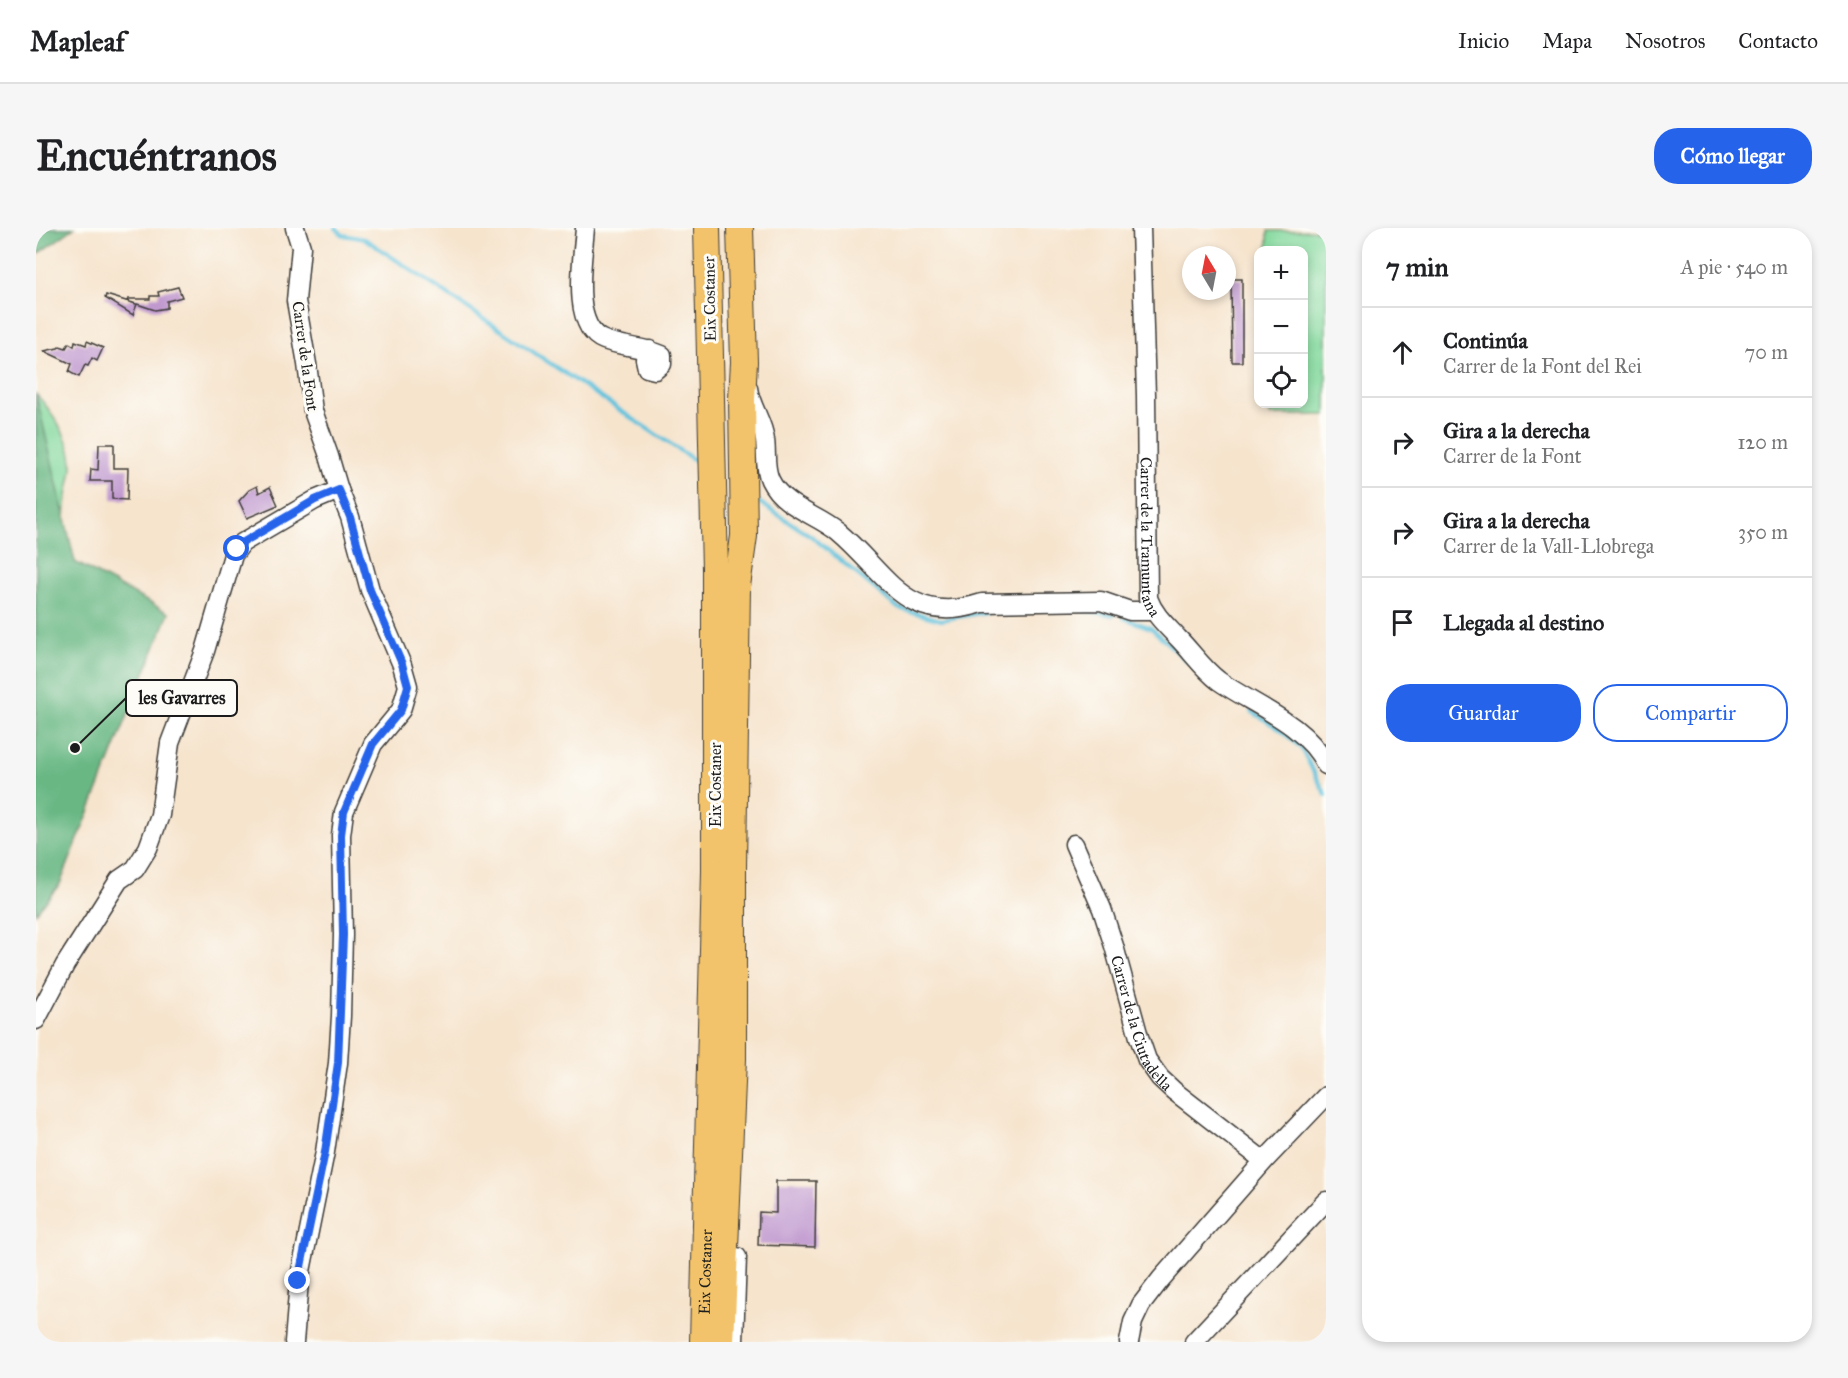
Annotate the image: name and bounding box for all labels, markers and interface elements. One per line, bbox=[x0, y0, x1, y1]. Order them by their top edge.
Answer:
text: Mapleaf bbox=[30, 24, 125, 59]
text: Inicio bbox=[1458, 28, 1509, 54]
text: Mapa bbox=[1542, 28, 1592, 54]
text: Nosotros bbox=[1625, 28, 1705, 54]
text: Contacto bbox=[1738, 28, 1818, 54]
button: Cómo llegar bbox=[1654, 128, 1812, 184]
text: Encuéntranos bbox=[36, 130, 277, 182]
north arrow bbox=[1182, 246, 1236, 300]
map controls bbox=[1254, 246, 1308, 408]
button: + bbox=[1254, 246, 1308, 300]
text: 7 min bbox=[1386, 251, 1449, 283]
text: A pie · 540 m bbox=[1681, 255, 1788, 279]
street label: Eix Costaner bbox=[699, 256, 720, 342]
street label: Carrer de la Font bbox=[288, 300, 323, 413]
button: − bbox=[1254, 300, 1308, 354]
text: Continúa bbox=[1443, 327, 1528, 354]
icon: ahead bbox=[1386, 336, 1419, 369]
text: 70 m bbox=[1745, 340, 1788, 364]
button: locate bbox=[1254, 354, 1308, 408]
text: Carrer de la Font del Rei bbox=[1443, 354, 1642, 378]
text: Gira a la derecha bbox=[1443, 417, 1590, 444]
icon: right bbox=[1386, 426, 1419, 459]
text: 120 m bbox=[1737, 430, 1788, 454]
text: Carrer de la Font bbox=[1443, 444, 1582, 468]
street label: Carrer de la Tramuntana bbox=[1137, 457, 1165, 620]
text: Gira a la derecha bbox=[1443, 507, 1590, 534]
icon: right bbox=[1386, 516, 1419, 549]
text: 350 m bbox=[1738, 520, 1788, 544]
text: Carrer de la Vall-Llobrega bbox=[1443, 534, 1654, 558]
route start bbox=[223, 535, 249, 561]
icon: arrive bbox=[1386, 606, 1419, 639]
text: Llegada al destino bbox=[1443, 609, 1604, 636]
callout: les Gavarres bbox=[126, 680, 237, 716]
button: Guardar bbox=[1386, 684, 1581, 742]
button: Compartir bbox=[1593, 684, 1788, 742]
text: les Gavarres bbox=[138, 687, 226, 709]
street label: Eix Costaner bbox=[706, 742, 725, 828]
street label: Carrer de la Ciutadella bbox=[1107, 953, 1176, 1095]
street label: Eix Costaner bbox=[695, 1229, 716, 1315]
route end bbox=[284, 1267, 310, 1293]

